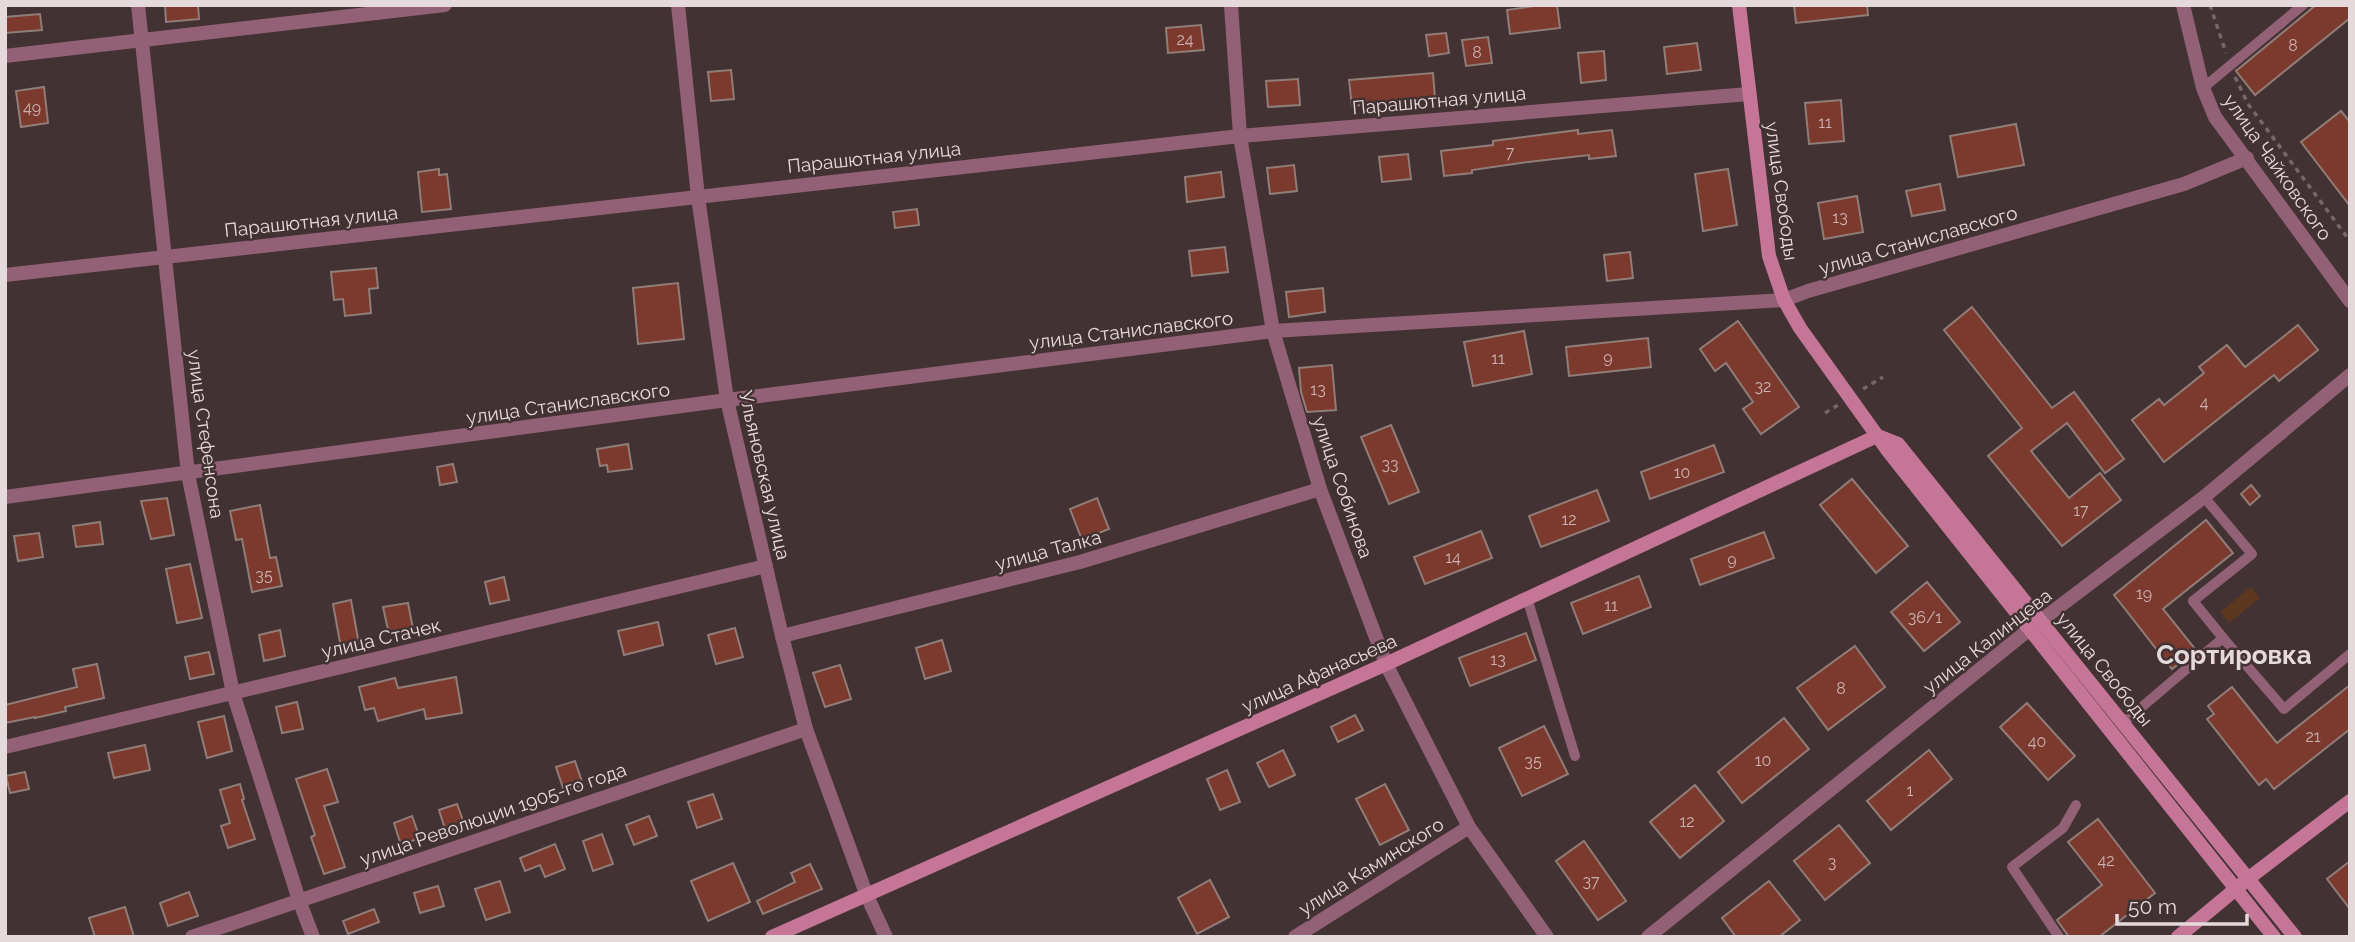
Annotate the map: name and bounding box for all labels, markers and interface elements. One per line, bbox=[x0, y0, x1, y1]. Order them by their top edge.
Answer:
house number: 24 bbox=[1176, 30, 1194, 49]
house number: 8 bbox=[2288, 36, 2298, 55]
house number: 8 bbox=[1472, 43, 1482, 62]
street label: Парашютная улица bbox=[1351, 81, 1527, 119]
street label: улица Чайковского bbox=[2219, 90, 2337, 244]
house number: 49 bbox=[23, 98, 41, 117]
house number: 11 bbox=[1818, 113, 1832, 132]
street label: улица Свободы bbox=[1761, 120, 1803, 262]
street label: Парашютная улица bbox=[786, 137, 962, 177]
house number: 7 bbox=[1506, 143, 1515, 162]
street label: Парашютная улица bbox=[223, 201, 399, 241]
street label: улица Станиславского bbox=[1816, 201, 2020, 279]
house number: 13 bbox=[1832, 208, 1848, 227]
street label: улица Станиславского bbox=[1028, 307, 1234, 353]
street label: улица Стефенсона bbox=[183, 348, 229, 520]
house number: 9 bbox=[1603, 348, 1613, 367]
house number: 11 bbox=[1491, 349, 1505, 368]
house number: 32 bbox=[1755, 377, 1771, 396]
street label: улица Станиславского bbox=[465, 378, 671, 428]
house number: 13 bbox=[1310, 380, 1326, 399]
street label: Ульяновская улица bbox=[735, 388, 795, 562]
house number: 4 bbox=[2200, 393, 2209, 412]
street label: улица Собинова bbox=[1308, 413, 1378, 561]
house number: 33 bbox=[1381, 455, 1399, 474]
house number: 10 bbox=[1674, 463, 1690, 482]
house number: 17 bbox=[2073, 501, 2089, 520]
house number: 12 bbox=[1561, 510, 1577, 529]
street label: улица Талка bbox=[993, 525, 1103, 575]
house number: 14 bbox=[1445, 548, 1461, 567]
house number: 9 bbox=[1727, 550, 1737, 569]
house number: 35 bbox=[255, 566, 273, 585]
street label: улица Калинцева bbox=[1918, 584, 2056, 698]
house number: 19 bbox=[2136, 584, 2152, 603]
house number: 11 bbox=[1604, 596, 1618, 615]
house number: 36/1 bbox=[1908, 608, 1942, 627]
street label: улица Свободы bbox=[2052, 608, 2158, 730]
street label: улица Стачек bbox=[319, 614, 443, 662]
street label: улица Афанасьева bbox=[1238, 629, 1400, 717]
district label: Сортировка bbox=[2156, 640, 2312, 670]
house number: 13 bbox=[1490, 650, 1506, 669]
house number: 8 bbox=[1836, 679, 1846, 698]
house number: 21 bbox=[2305, 727, 2321, 746]
house number: 40 bbox=[2028, 732, 2046, 751]
house number: 10 bbox=[1755, 751, 1771, 770]
house number: 35 bbox=[1524, 752, 1542, 771]
street label: улица Революции 1905-го года bbox=[357, 758, 629, 870]
house number: 1 bbox=[1907, 781, 1914, 800]
street label: улица Каминского bbox=[1294, 812, 1448, 920]
house number: 12 bbox=[1679, 812, 1695, 831]
house number: 42 bbox=[2097, 851, 2115, 870]
house number: 3 bbox=[1828, 853, 1836, 872]
house number: 37 bbox=[1582, 872, 1600, 891]
scale bar bbox=[2117, 883, 2246, 927]
text: 50 m bbox=[2128, 894, 2177, 919]

